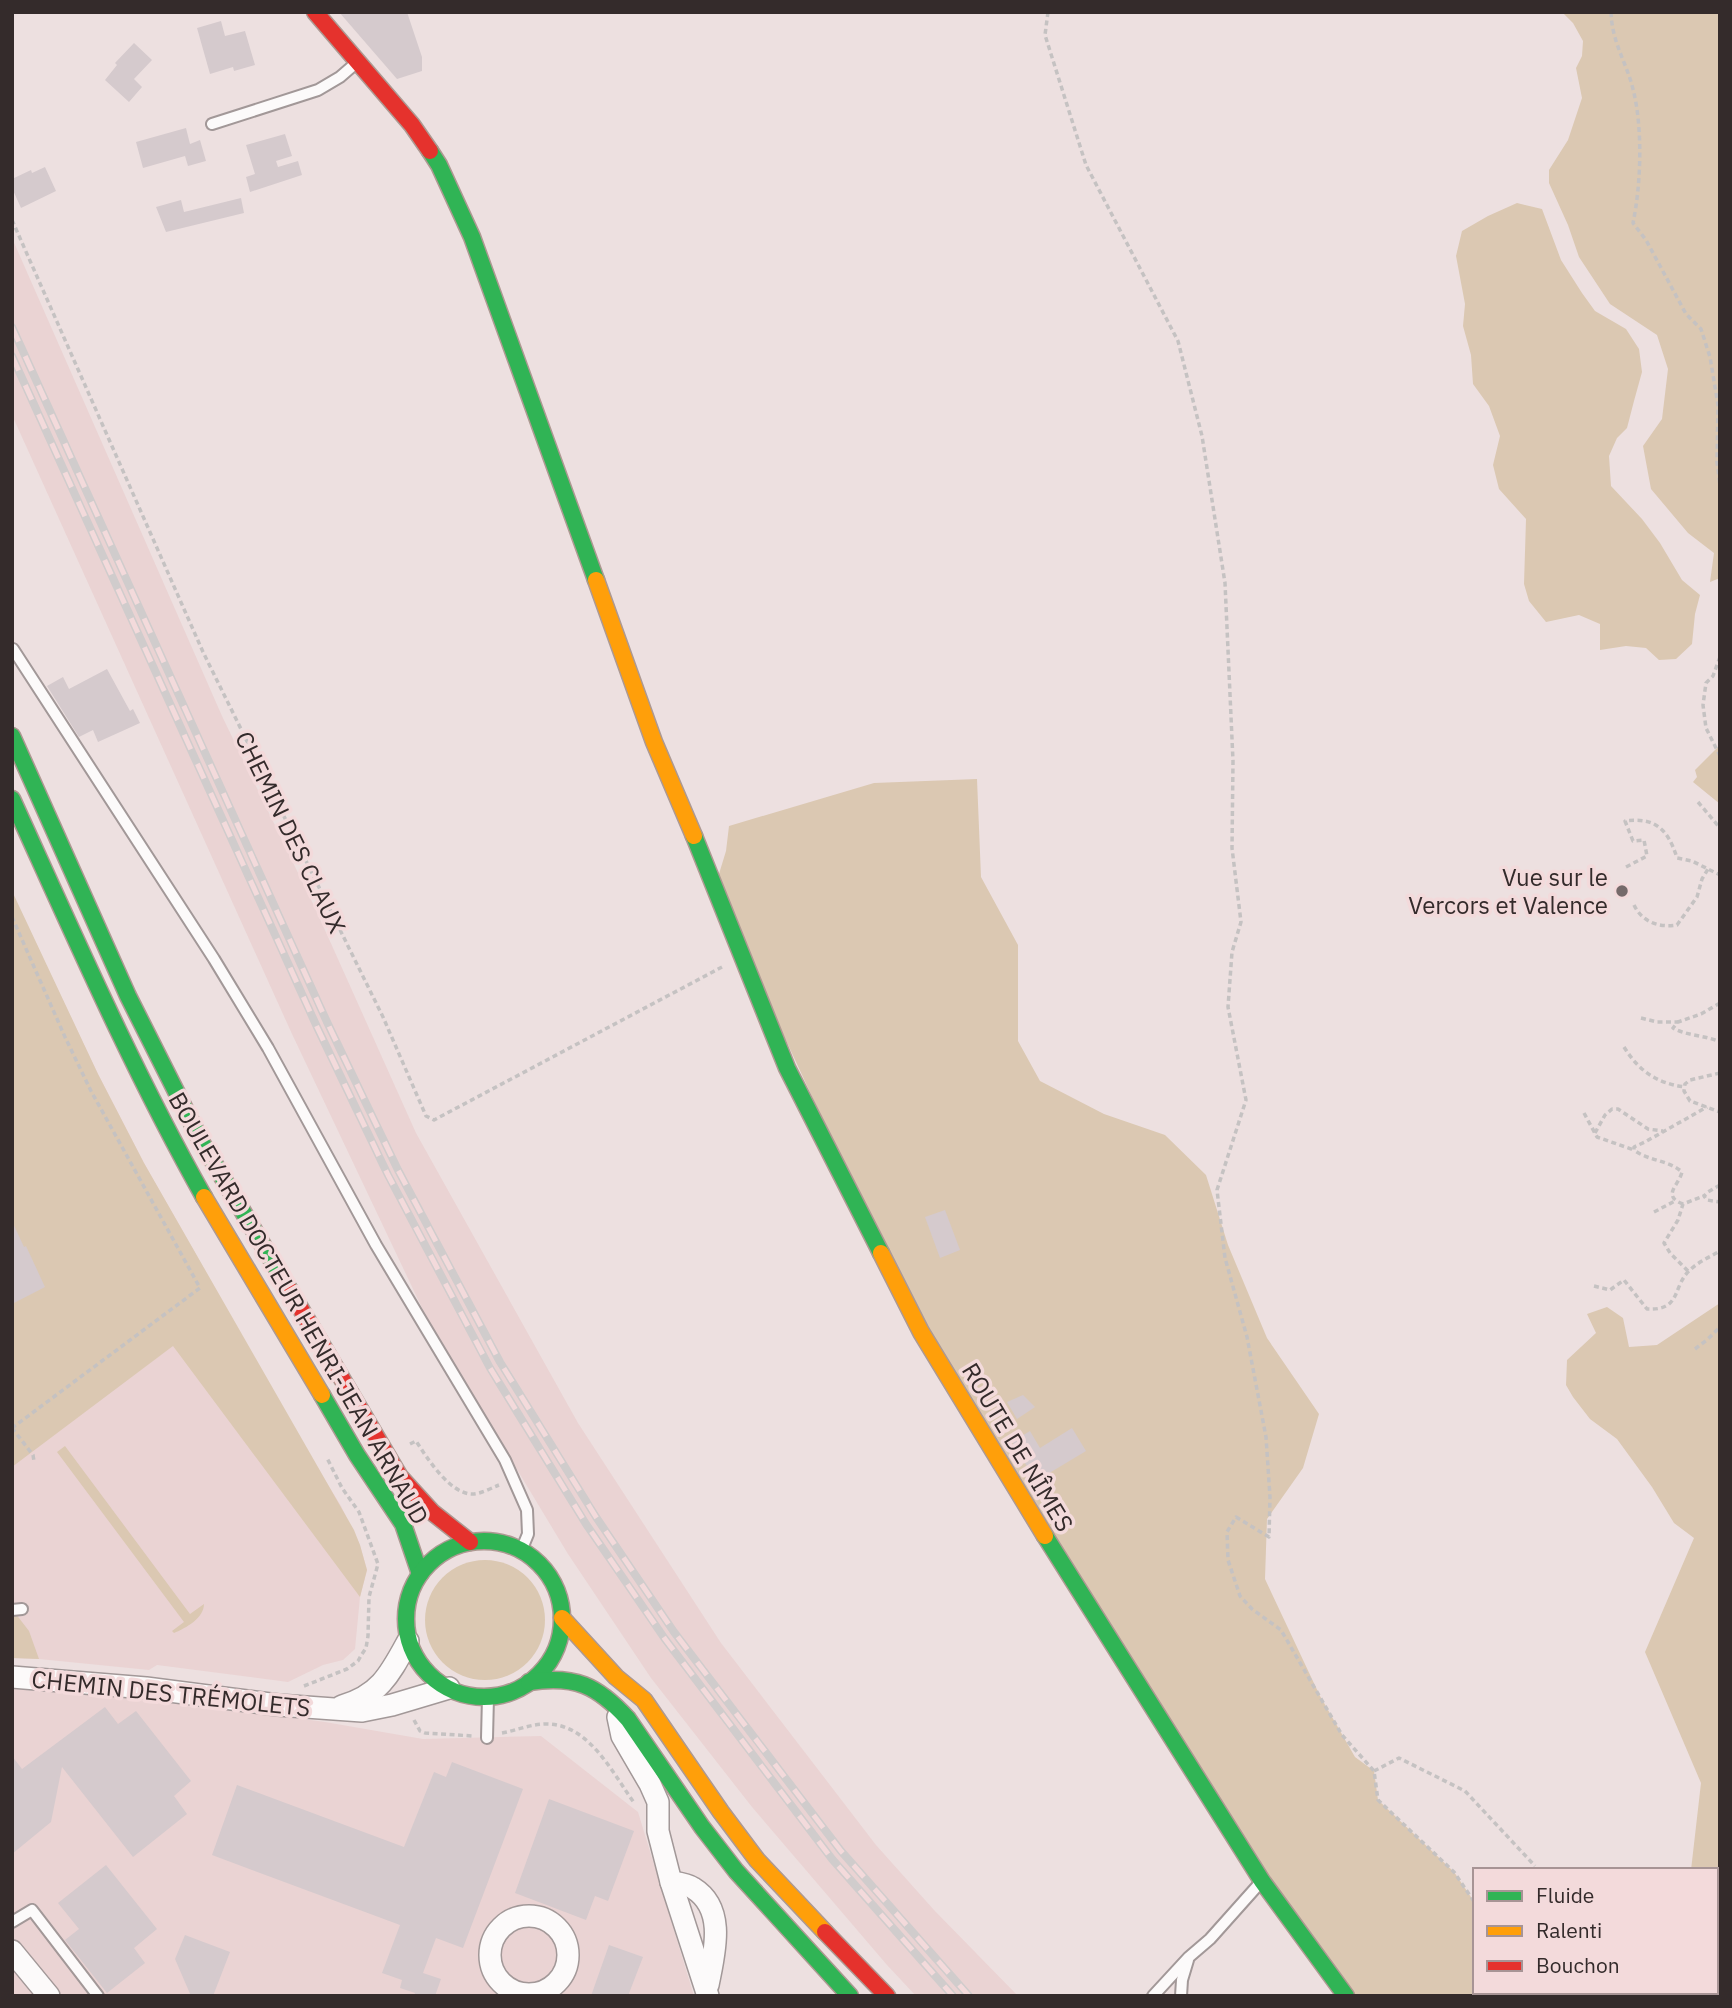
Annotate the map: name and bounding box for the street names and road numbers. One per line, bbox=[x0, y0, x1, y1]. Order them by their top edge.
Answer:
street label: CHEMIN DES CLAUX bbox=[228, 726, 354, 938]
street label: BOULEVARD DOCTEUR HENRI-JEAN ARNAUD bbox=[162, 1086, 436, 1530]
street label: ROUTE DE NÎMES bbox=[955, 1357, 1081, 1537]
street label: CHEMIN DES TRÉMOLETS bbox=[30, 1662, 312, 1724]

